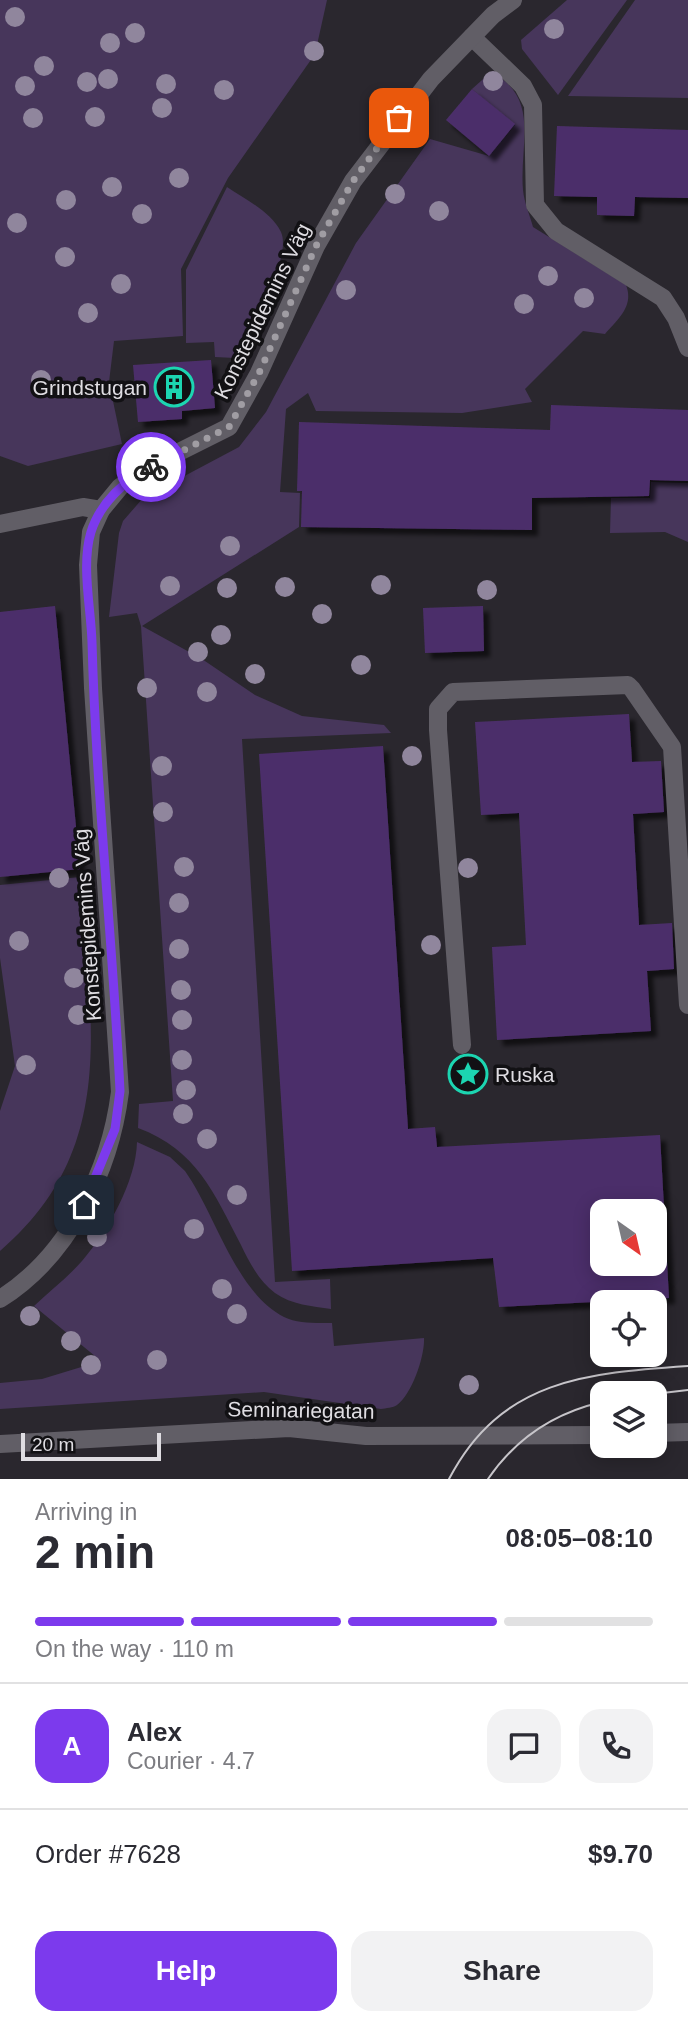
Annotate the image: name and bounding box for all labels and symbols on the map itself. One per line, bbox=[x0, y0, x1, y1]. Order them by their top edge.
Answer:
pin bbox=[369, 88, 429, 148]
street label: Konstepidemins Väg bbox=[209, 219, 315, 403]
building icon: Grindstugan bbox=[153, 366, 195, 408]
place label: Grindstugan bbox=[33, 376, 147, 399]
courier bbox=[116, 432, 186, 502]
street label: Konstepidemins Väg bbox=[69, 828, 105, 1022]
place icon: Ruska bbox=[447, 1053, 489, 1095]
place label: Ruska bbox=[495, 1063, 555, 1086]
pin bbox=[54, 1175, 114, 1235]
north arrow bbox=[590, 1199, 667, 1276]
street label: Seminariegatan bbox=[227, 1397, 375, 1423]
scale bar bbox=[21, 1430, 161, 1462]

